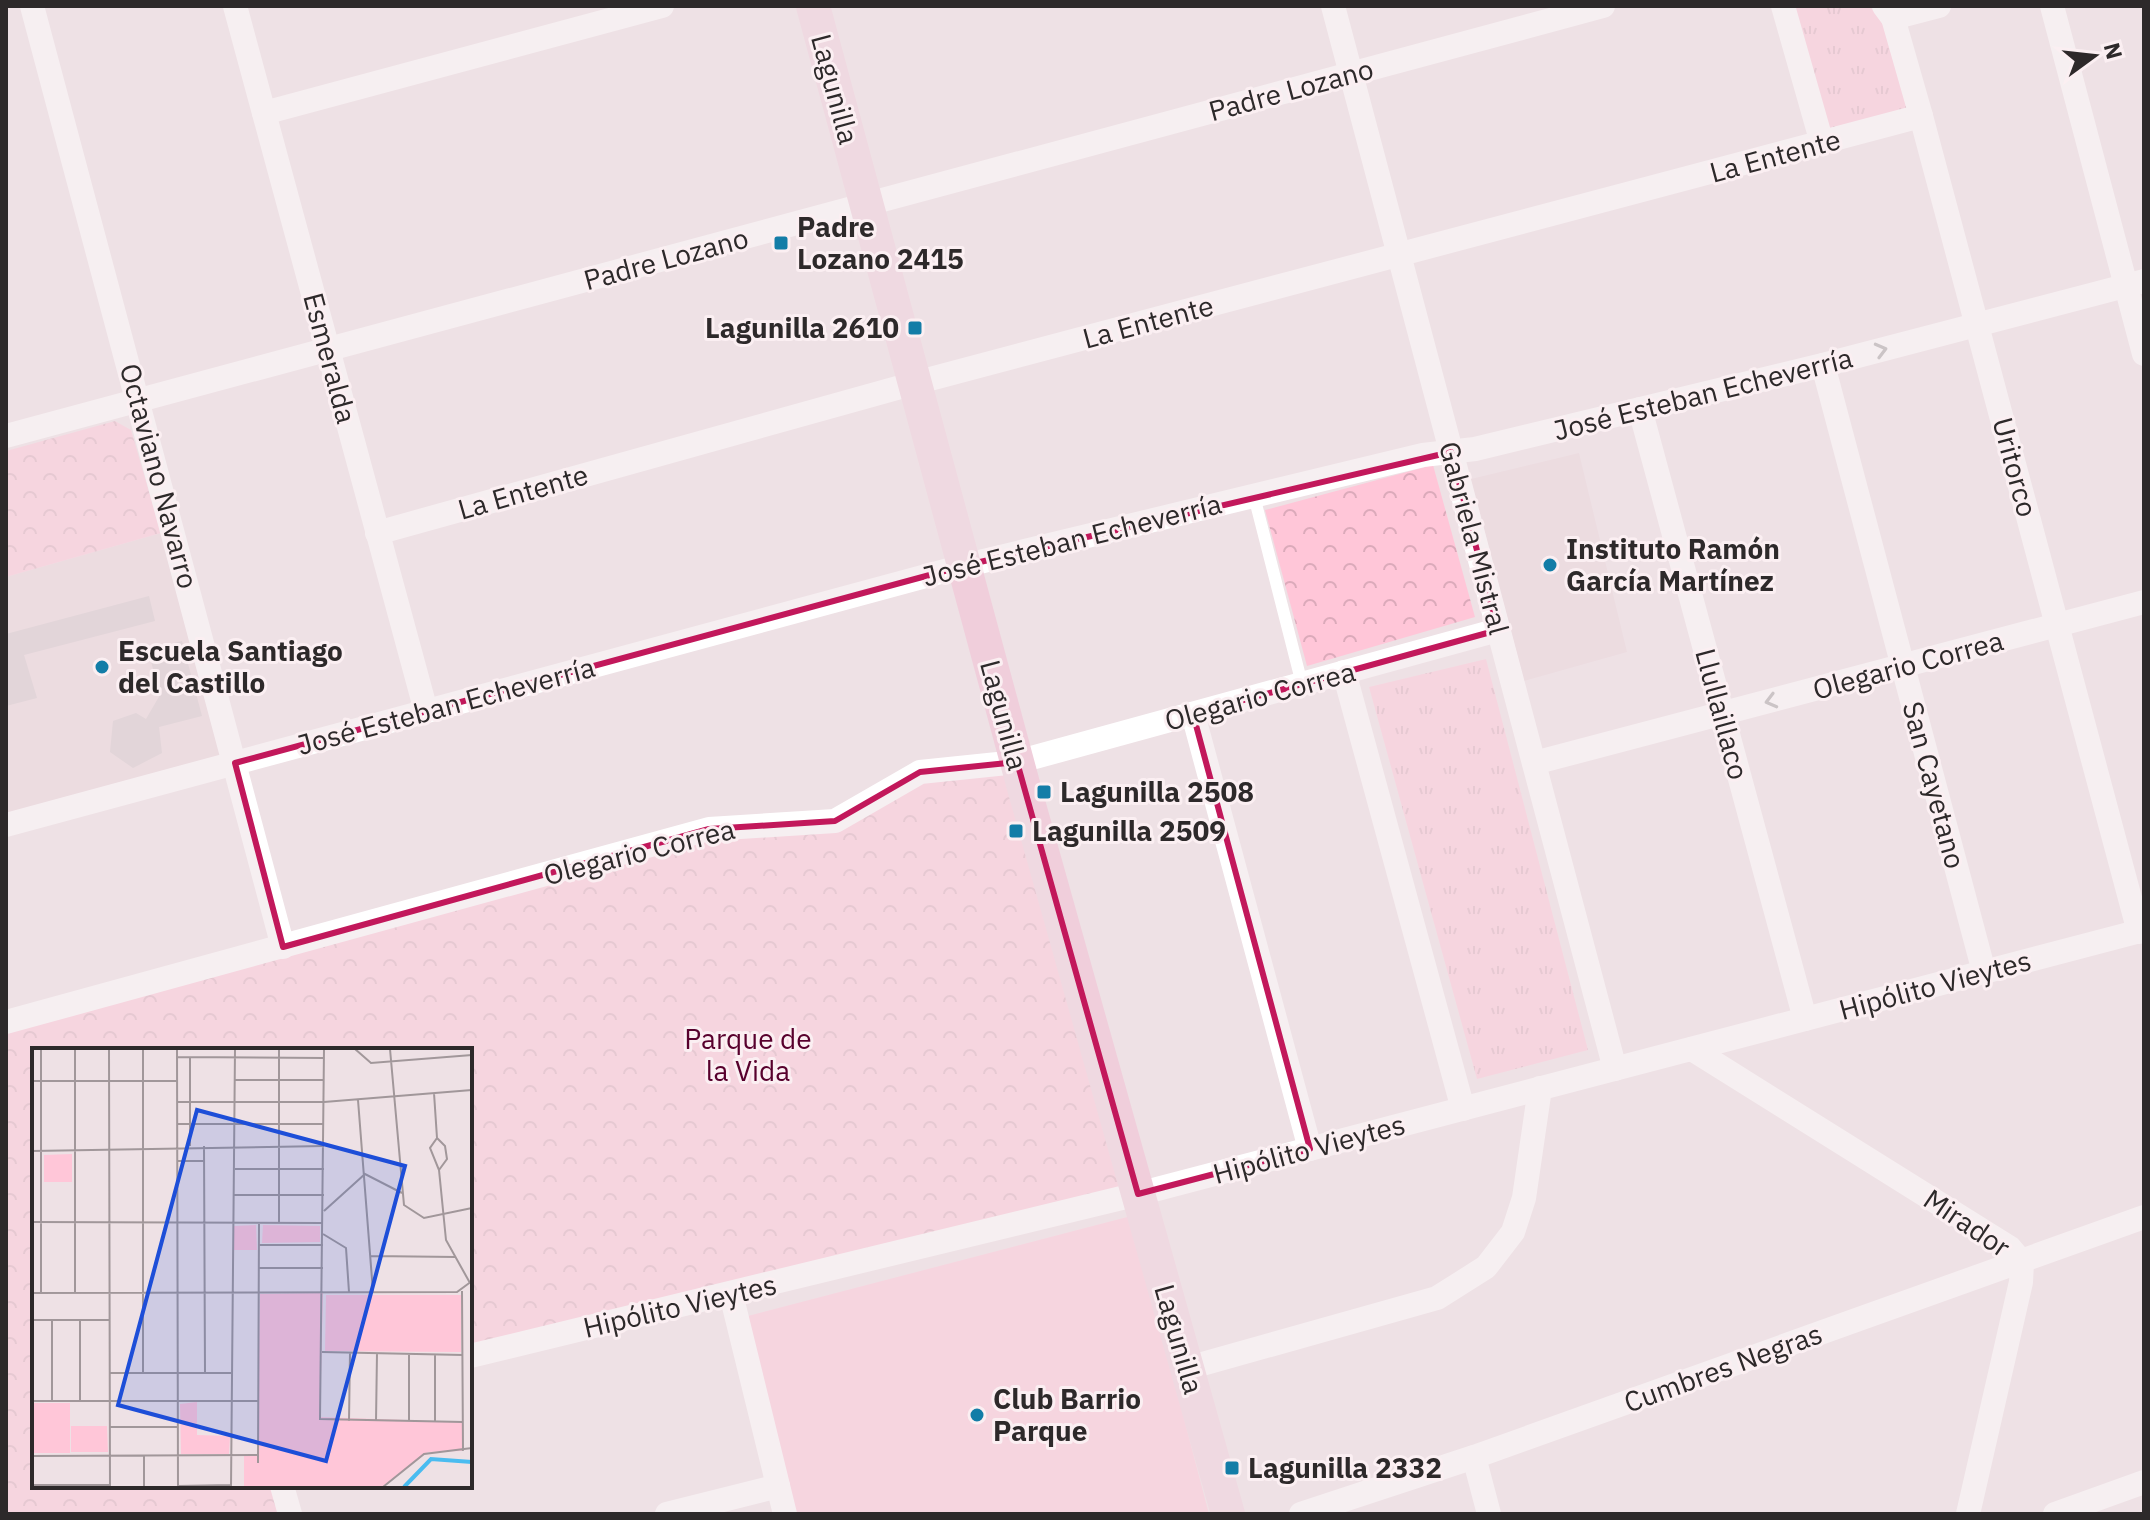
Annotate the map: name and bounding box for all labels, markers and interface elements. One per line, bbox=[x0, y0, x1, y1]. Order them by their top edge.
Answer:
north arrow bbox=[2054, 16, 2134, 96]
street label: Lagunilla bbox=[803, 30, 868, 148]
text: N bbox=[2098, 39, 2130, 62]
street label: Padre Lozano bbox=[1205, 50, 1377, 129]
street label: La Entente bbox=[1705, 120, 1844, 191]
place label: Padre Lozano 2415 bbox=[797, 208, 964, 277]
street label: Padre Lozano bbox=[580, 219, 752, 298]
marker: Padre Lozano 2415 bbox=[772, 234, 790, 252]
street label: La Entente bbox=[1078, 286, 1217, 357]
street label: Esmeralda bbox=[295, 289, 366, 427]
place label: Lagunilla 2610 bbox=[705, 309, 899, 346]
marker: Lagunilla 2610 bbox=[906, 319, 924, 337]
street label: José Esteban Echeverría bbox=[1550, 338, 1856, 449]
one-way arrow bbox=[1874, 342, 1887, 359]
street label: Octaviano Navarro bbox=[112, 359, 207, 592]
street label: Uritorco bbox=[1984, 413, 2046, 521]
street label: Gabriela Mistral bbox=[1431, 437, 1518, 638]
street label: La Entente bbox=[453, 455, 592, 528]
street label: José Esteban Echeverría bbox=[919, 484, 1225, 595]
place label: Instituto Ramón García Martínez bbox=[1566, 530, 1780, 599]
marker: Instituto Ramón García Martínez bbox=[1541, 556, 1559, 574]
street label: Olegario Correa bbox=[1808, 621, 2007, 708]
place label: Escuela Santiago del Castillo bbox=[118, 632, 343, 701]
street label: Llullaillaco bbox=[1687, 644, 1758, 783]
street label: José Esteban Echeverría bbox=[293, 648, 599, 763]
street label: Olegario Correa bbox=[1160, 652, 1359, 739]
street label: Lagunilla bbox=[972, 656, 1037, 774]
marker: Escuela Santiago del Castillo bbox=[93, 658, 111, 676]
one-way arrow bbox=[1764, 692, 1778, 708]
street label: San Cayetano bbox=[1894, 697, 1975, 872]
place label: Lagunilla 2508 bbox=[1060, 773, 1254, 810]
marker: Lagunilla 2508 bbox=[1035, 783, 1053, 801]
street label: Olegario Correa bbox=[539, 810, 738, 893]
place label: Lagunilla 2509 bbox=[1032, 812, 1226, 849]
marker: Lagunilla 2509 bbox=[1007, 822, 1025, 840]
street label: Hipólito Vieytes bbox=[1835, 941, 2035, 1028]
park label: Parque de la Vida bbox=[684, 1020, 812, 1089]
inset map bbox=[32, 1048, 472, 1488]
street label: Hipólito Vieytes bbox=[1209, 1105, 1409, 1192]
street label: Mirador bbox=[1917, 1180, 2018, 1265]
street label: Hipólito Vieytes bbox=[580, 1265, 780, 1346]
street label: Lagunilla bbox=[1146, 1280, 1213, 1398]
street label: Cumbres Negras bbox=[1619, 1315, 1827, 1421]
place label: Club Barrio Parque bbox=[993, 1380, 1141, 1449]
marker: Club Barrio Parque bbox=[968, 1406, 986, 1424]
place label: Lagunilla 2332 bbox=[1248, 1449, 1442, 1486]
marker: Lagunilla 2332 bbox=[1223, 1459, 1241, 1477]

